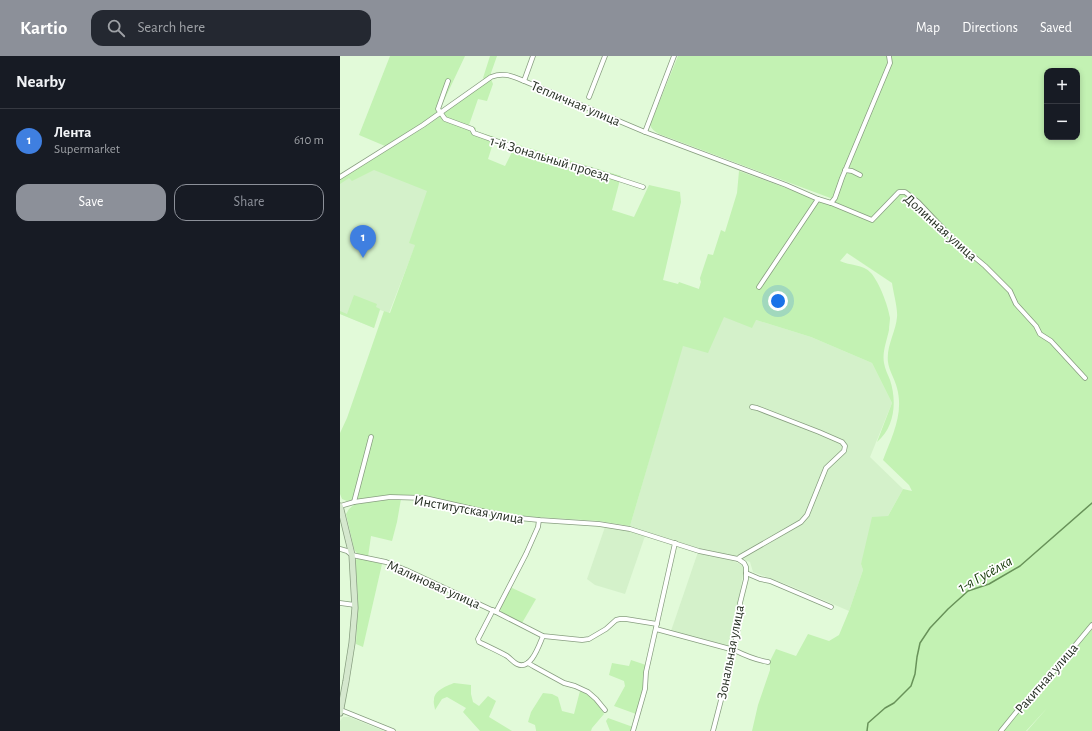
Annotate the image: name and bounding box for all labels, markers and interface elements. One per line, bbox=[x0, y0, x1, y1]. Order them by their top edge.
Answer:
search box bbox=[91, 10, 371, 46]
icon: search bbox=[105, 17, 127, 39]
text: Kartio bbox=[20, 19, 67, 38]
text: Search here bbox=[137, 20, 205, 35]
text: Map bbox=[916, 21, 940, 35]
text: Directions bbox=[962, 21, 1018, 35]
text: Saved bbox=[1040, 21, 1072, 35]
map controls bbox=[1044, 68, 1080, 140]
button: + bbox=[1044, 68, 1080, 104]
text: Nearby bbox=[16, 73, 66, 90]
street label: Тепличная улица bbox=[529, 79, 623, 129]
button: − bbox=[1044, 104, 1080, 140]
text: Лента bbox=[54, 125, 91, 140]
text: 1 bbox=[27, 134, 31, 147]
text: 610 m bbox=[294, 134, 324, 147]
street label: 1-й Зональный проезд bbox=[488, 134, 611, 184]
text: Supermarket bbox=[54, 143, 120, 156]
button: Save bbox=[16, 184, 166, 221]
button: Share bbox=[174, 184, 324, 221]
street label: Долинная улица bbox=[901, 192, 980, 264]
pin: 1 bbox=[350, 225, 376, 258]
your location bbox=[768, 291, 788, 311]
street label: Институтская улица bbox=[413, 493, 525, 527]
water label: 1-я Гусёлка bbox=[956, 553, 1015, 595]
street label: Малиновая улица bbox=[385, 558, 483, 612]
street label: Зональная улица bbox=[715, 603, 747, 701]
street label: Ракитная улица bbox=[1013, 640, 1081, 716]

